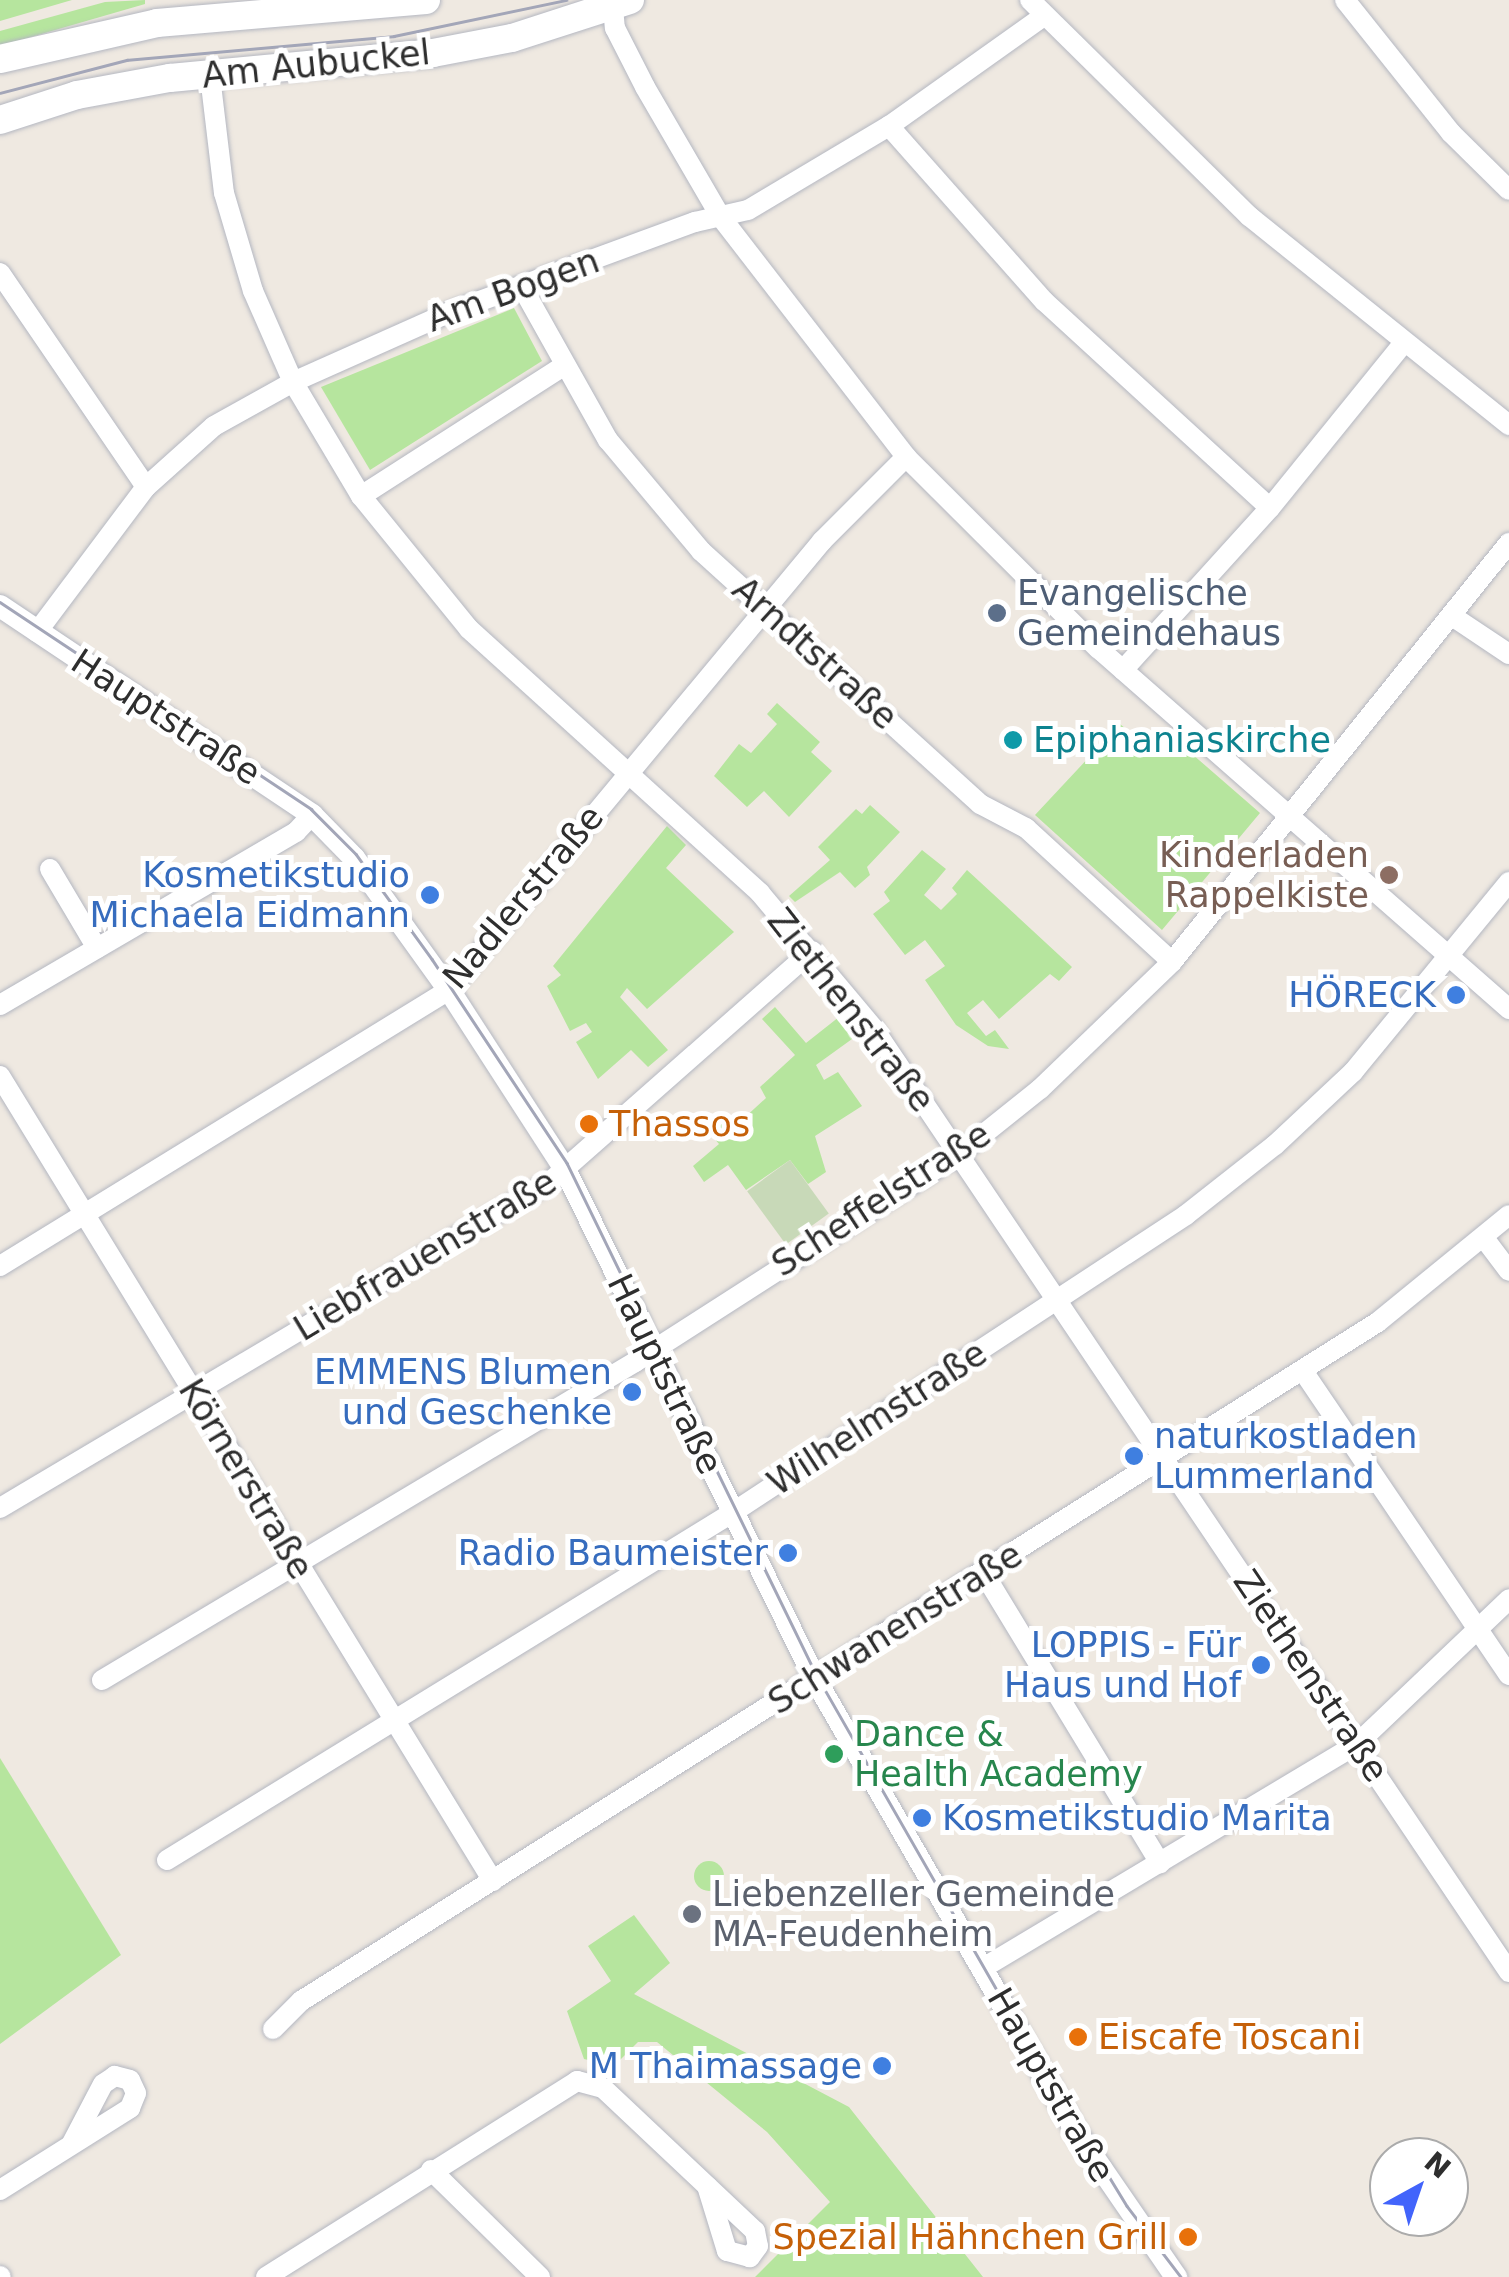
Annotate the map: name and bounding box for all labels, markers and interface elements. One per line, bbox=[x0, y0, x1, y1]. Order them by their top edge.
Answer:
street label: Am Aubuckel bbox=[200, 31, 432, 97]
street label: Am Bogen bbox=[421, 239, 605, 341]
street label: Arndtstraße bbox=[724, 568, 906, 738]
place label: Evangelische Gemeindehaus bbox=[1017, 572, 1281, 654]
marker: Evangelische Gemeindehaus bbox=[986, 602, 1008, 624]
street label: Hauptstraße bbox=[63, 640, 269, 794]
place label: Epiphaniaskirche bbox=[1033, 719, 1331, 761]
marker: Epiphaniaskirche bbox=[1002, 729, 1024, 751]
street label: Nadlerstraße bbox=[434, 797, 612, 997]
place label: Kinderladen Rappelkiste bbox=[1159, 834, 1369, 916]
place label: Kosmetikstudio Michaela Eidmann bbox=[89, 854, 410, 936]
marker: Kinderladen Rappelkiste bbox=[1378, 864, 1400, 886]
marker: Kosmetikstudio Michaela Eidmann bbox=[419, 884, 441, 906]
street label: Ziethenstraße bbox=[759, 900, 943, 1120]
place label: HÖRECK bbox=[1288, 974, 1436, 1016]
marker: HÖRECK bbox=[1445, 984, 1467, 1006]
place label: Thassos bbox=[609, 1103, 750, 1145]
marker: Thassos bbox=[578, 1113, 600, 1135]
street label: Scheffelstraße bbox=[764, 1113, 998, 1285]
street label: Liebfrauenstraße bbox=[286, 1160, 564, 1350]
street label: Hauptstraße bbox=[599, 1267, 731, 1481]
street label: Wilhelmstraße bbox=[760, 1332, 994, 1504]
place label: EMMENS Blumen und Geschenke bbox=[314, 1351, 612, 1433]
street label: Körnerstraße bbox=[170, 1371, 322, 1587]
marker: EMMENS Blumen und Geschenke bbox=[621, 1381, 643, 1403]
place label: naturkostladen Lummerland bbox=[1154, 1415, 1417, 1497]
marker: naturkostladen Lummerland bbox=[1123, 1445, 1145, 1467]
place label: Radio Baumeister bbox=[458, 1532, 768, 1574]
street label: Schwanenstraße bbox=[760, 1533, 1030, 1723]
marker: Radio Baumeister bbox=[777, 1542, 799, 1564]
street label: Ziethenstraße bbox=[1225, 1562, 1397, 1790]
place label: LOPPIS - Für Haus und Hof bbox=[1004, 1624, 1241, 1706]
marker: LOPPIS - Für Haus und Hof bbox=[1250, 1654, 1272, 1676]
place label: Dance & Health Academy bbox=[854, 1713, 1143, 1795]
marker: Dance & Health Academy bbox=[823, 1743, 845, 1765]
place label: Kosmetikstudio Marita bbox=[942, 1797, 1332, 1839]
marker: Kosmetikstudio Marita bbox=[911, 1807, 933, 1829]
place label: Liebenzeller Gemeinde MA-Feudenheim bbox=[712, 1873, 1115, 1955]
marker: Liebenzeller Gemeinde MA-Feudenheim bbox=[681, 1903, 703, 1925]
street label: Hauptstraße bbox=[978, 1980, 1124, 2190]
place label: Eiscafe Toscani bbox=[1098, 2016, 1361, 2058]
marker: Eiscafe Toscani bbox=[1067, 2026, 1089, 2048]
place label: M Thaimassage bbox=[589, 2045, 862, 2087]
marker: M Thaimassage bbox=[871, 2055, 893, 2077]
north arrow bbox=[1369, 2137, 1469, 2237]
text: N bbox=[1418, 2145, 1457, 2185]
place label: Spezial Hähnchen Grill bbox=[773, 2216, 1168, 2258]
marker: Spezial Hähnchen Grill bbox=[1177, 2226, 1199, 2248]

